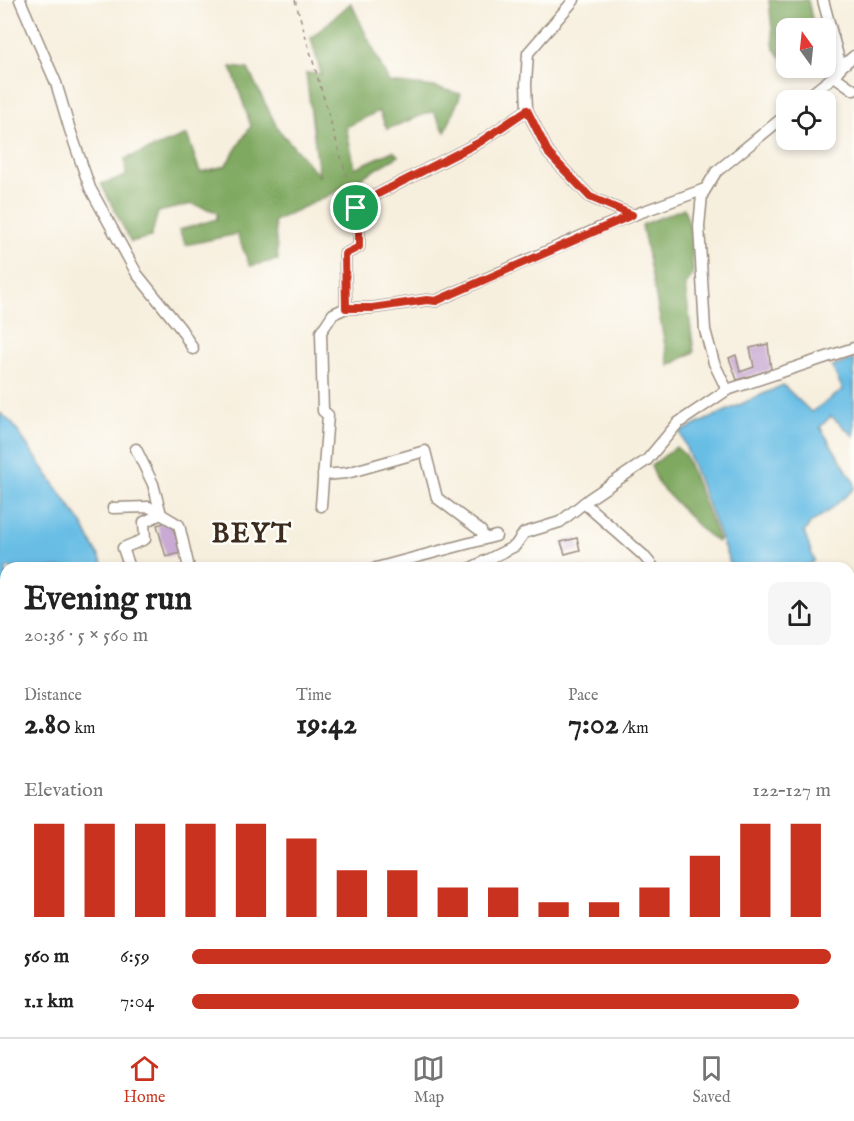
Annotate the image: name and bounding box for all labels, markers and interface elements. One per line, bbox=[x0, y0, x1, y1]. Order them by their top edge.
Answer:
north arrow bbox=[776, 18, 836, 78]
map controls bbox=[776, 18, 836, 150]
button: locate bbox=[776, 90, 836, 150]
pin bbox=[330, 182, 381, 233]
icon: arrive bbox=[339, 191, 372, 224]
district label: BEYT bbox=[212, 518, 292, 552]
text: Evening run bbox=[24, 579, 192, 621]
button: share bbox=[768, 582, 831, 645]
text: 20:36 · 5 × 560 m bbox=[24, 623, 148, 648]
text: Distance bbox=[24, 686, 82, 706]
text: Time bbox=[296, 686, 332, 706]
text: Pace bbox=[568, 686, 598, 706]
text: 2.80 bbox=[24, 706, 71, 744]
text: 19:42 bbox=[296, 706, 357, 744]
text: 7:02 bbox=[568, 706, 619, 744]
text: km bbox=[71, 719, 95, 739]
text: /km bbox=[619, 719, 649, 739]
text: Elevation bbox=[24, 778, 103, 803]
text: 122–127 m bbox=[752, 778, 831, 803]
text: 560 m bbox=[24, 944, 69, 969]
text: 6:59 bbox=[120, 944, 150, 969]
text: 1.1 km bbox=[24, 989, 74, 1014]
text: 7:04 bbox=[120, 989, 154, 1014]
tab: Home bbox=[124, 1052, 165, 1108]
tab: Map bbox=[412, 1052, 445, 1108]
tab: Saved bbox=[693, 1052, 730, 1108]

